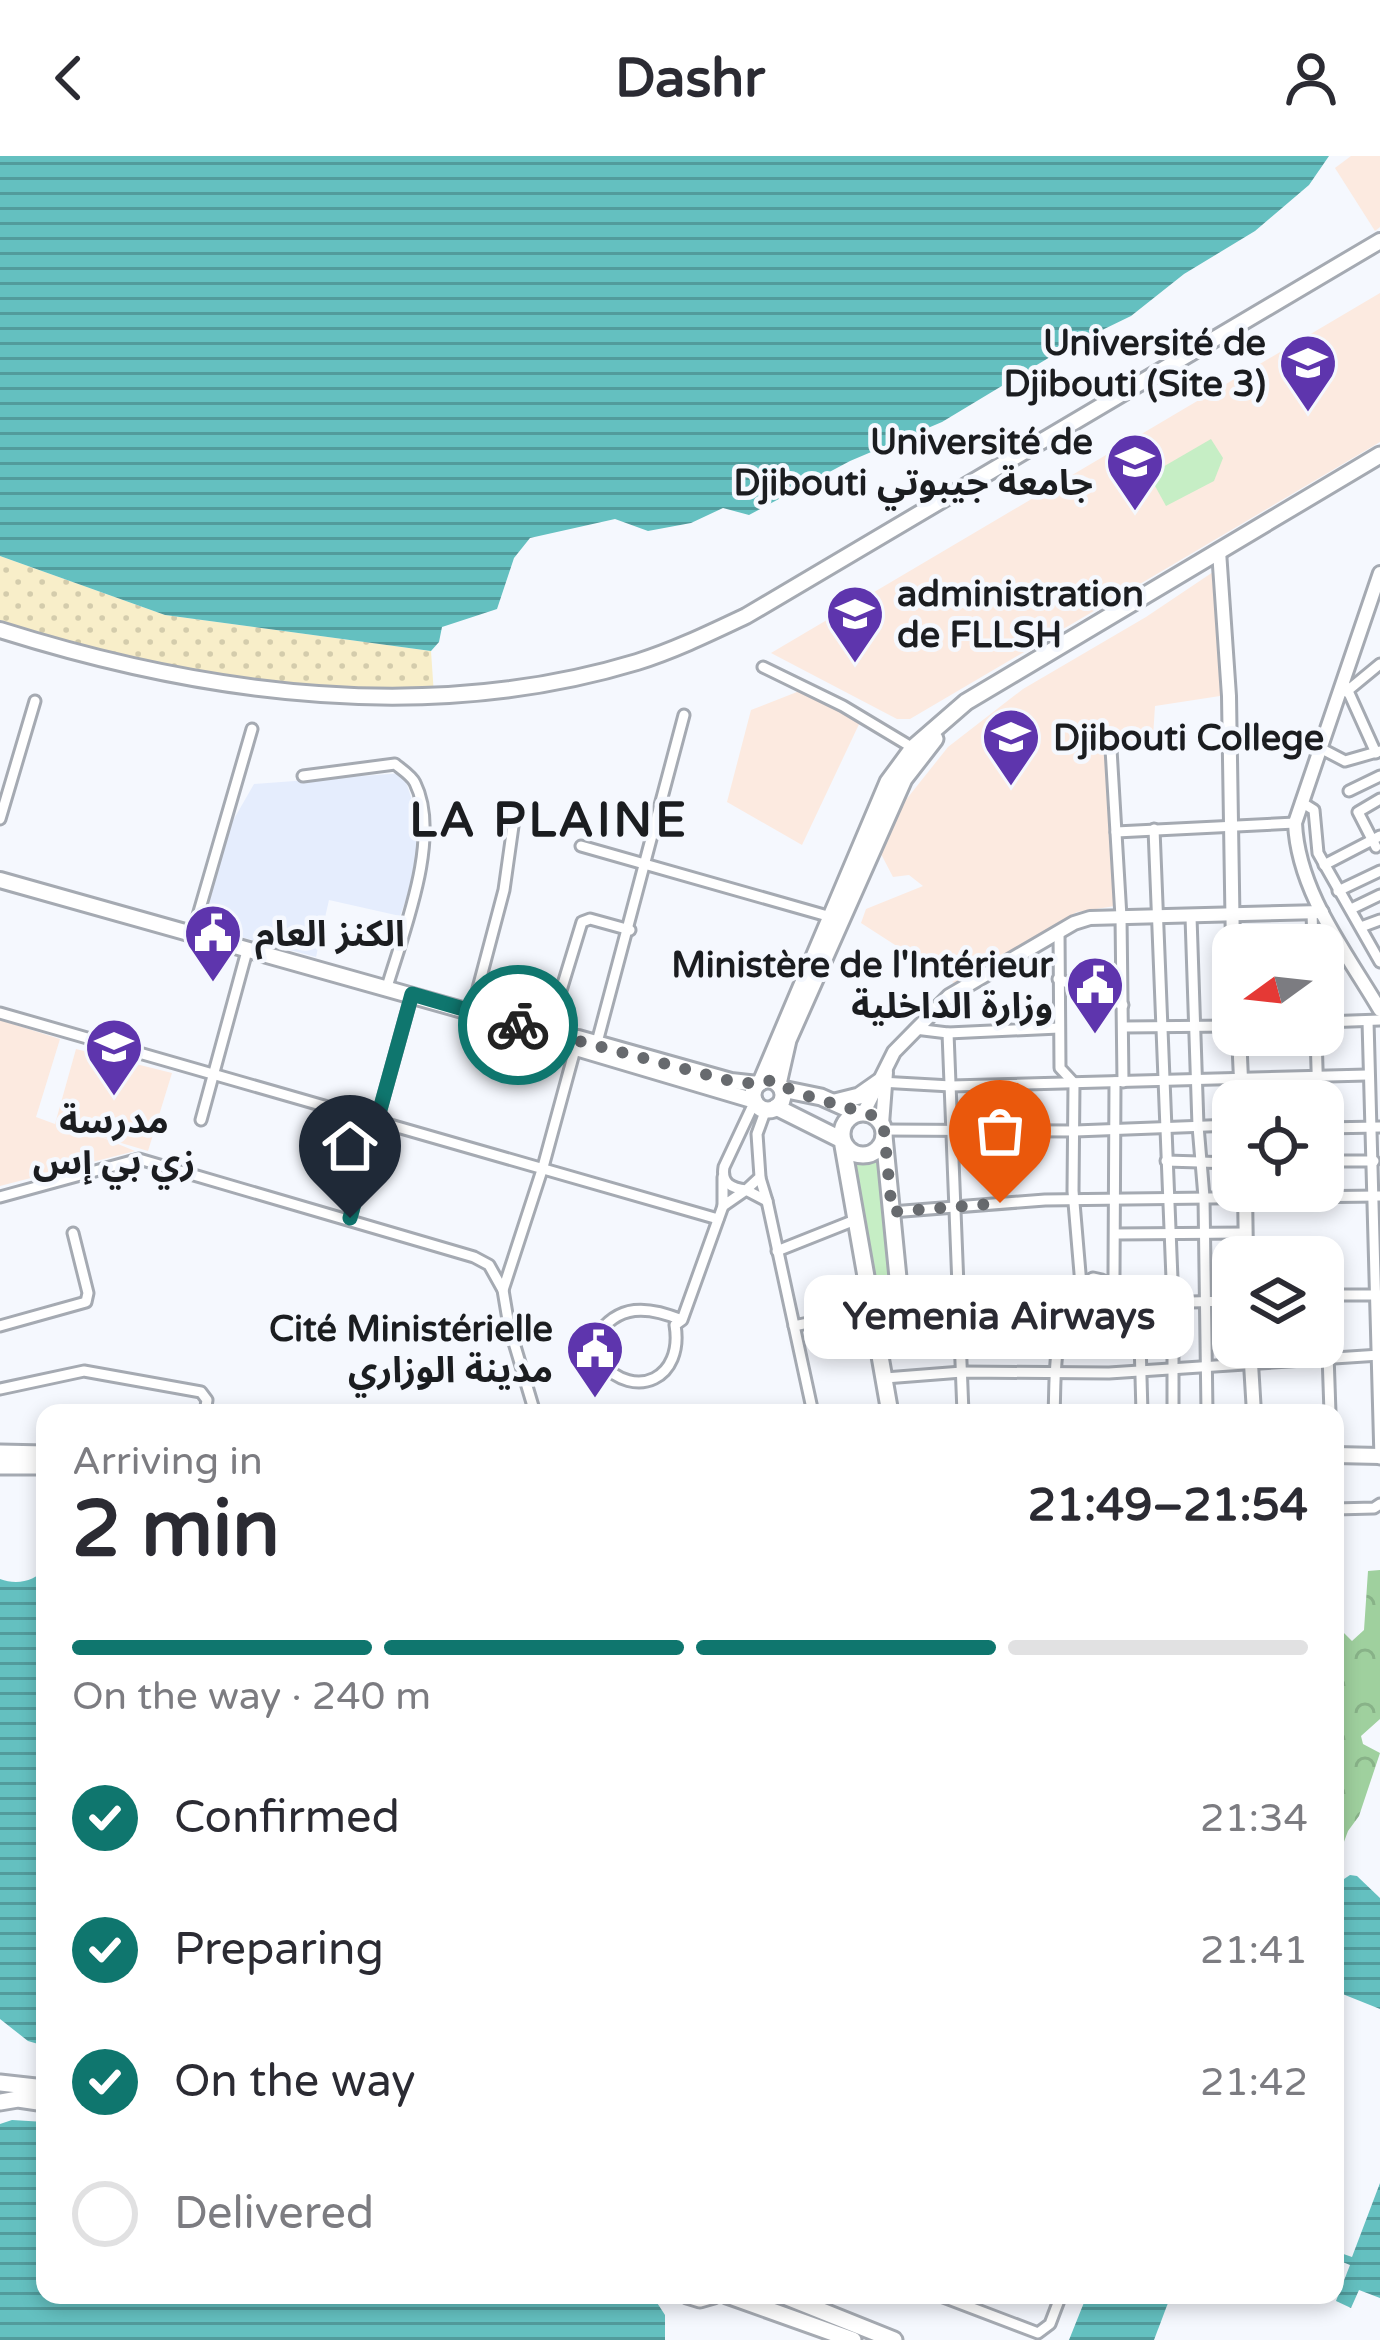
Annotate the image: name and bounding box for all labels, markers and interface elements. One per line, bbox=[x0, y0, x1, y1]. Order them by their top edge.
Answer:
icon: back bbox=[36, 45, 102, 111]
icon: person bbox=[1278, 45, 1344, 111]
text: Dashr bbox=[615, 46, 765, 111]
place label: Université de Djibouti (Site 3) bbox=[1003, 322, 1266, 406]
school or university icon: Université de Djibouti (Site 3) bbox=[1277, 332, 1339, 414]
place label: Université de Djibouti جامعة جيبوتي bbox=[734, 421, 1093, 511]
school or university icon: Université de Djibouti جامعة جيبوتي bbox=[1104, 431, 1166, 513]
place label: administration de FLLSH bbox=[897, 573, 1144, 657]
school or university icon: administration de FLLSH bbox=[824, 583, 886, 665]
school or university icon: Djibouti College bbox=[980, 706, 1042, 788]
place label: Djibouti College bbox=[1053, 717, 1324, 760]
district label: LA PLAINE bbox=[409, 792, 689, 850]
public building icon: الكنز العام bbox=[182, 902, 244, 984]
place label: الكنز العام bbox=[255, 913, 405, 960]
north arrow bbox=[1212, 924, 1344, 1056]
map controls bbox=[1212, 924, 1344, 1368]
place label: Ministère de l'Intérieur وزارة الداخلية bbox=[671, 944, 1054, 1028]
public building icon: Ministère de l'Intérieur وزارة الداخلية bbox=[1064, 954, 1126, 1036]
courier bbox=[458, 965, 578, 1085]
icon: bike bbox=[485, 992, 551, 1058]
school or university icon: مدرسة زي بي إس bbox=[83, 1016, 145, 1098]
pin bbox=[949, 1080, 1051, 1203]
button: locate bbox=[1212, 1080, 1344, 1212]
pin bbox=[299, 1095, 401, 1218]
icon: bag bbox=[967, 1098, 1033, 1164]
place label: مدرسة زي بي إس bbox=[33, 1100, 195, 1190]
icon: home bbox=[317, 1113, 383, 1179]
button: layers bbox=[1212, 1236, 1344, 1368]
callout: Yemenia Airways bbox=[805, 1275, 1195, 1359]
text: Yemenia Airways bbox=[843, 1293, 1155, 1340]
place label: Cité Ministérielle مدينة الوزاري bbox=[269, 1308, 553, 1398]
public building icon: Cité Ministérielle مدينة الوزاري bbox=[564, 1318, 626, 1400]
text: Arriving in bbox=[72, 1438, 263, 1485]
text: 21:49–21:54 bbox=[1028, 1479, 1308, 1533]
text: 2 min bbox=[72, 1483, 280, 1577]
text: On the way · 240 m bbox=[72, 1673, 431, 1720]
icon: check bbox=[72, 1785, 138, 1851]
text: Confirmed bbox=[174, 1791, 400, 1845]
text: 21:34 bbox=[1200, 1795, 1308, 1842]
icon: check bbox=[72, 1917, 138, 1983]
text: Preparing bbox=[174, 1923, 384, 1977]
text: 21:41 bbox=[1200, 1927, 1308, 1974]
icon: check bbox=[72, 2049, 138, 2115]
text: On the way bbox=[174, 2055, 415, 2109]
text: 21:42 bbox=[1200, 2059, 1308, 2106]
text: Delivered bbox=[174, 2187, 374, 2241]

